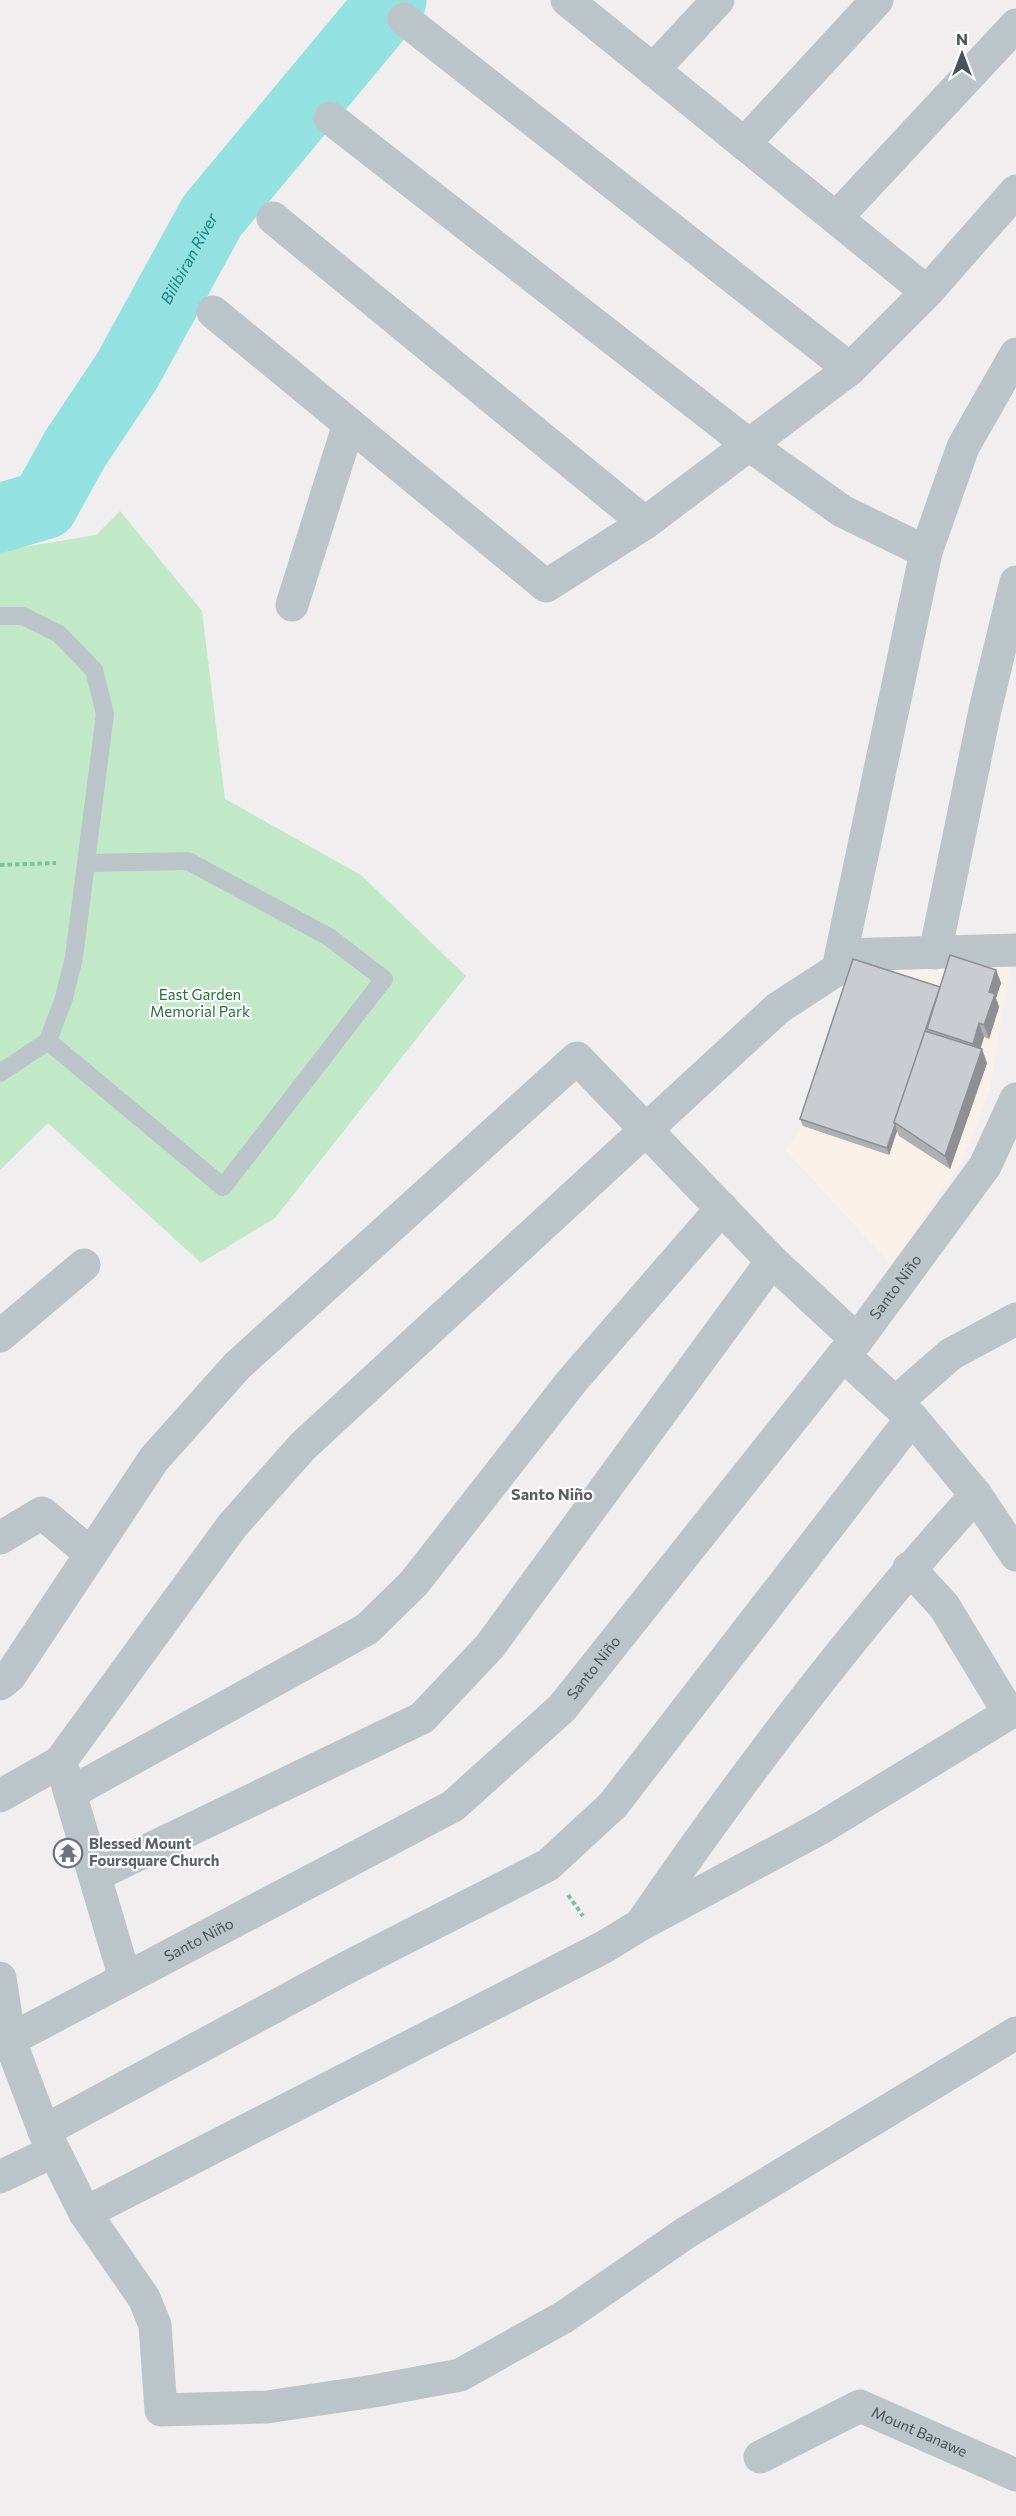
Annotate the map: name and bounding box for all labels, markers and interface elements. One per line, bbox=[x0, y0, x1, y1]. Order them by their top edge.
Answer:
north arrow bbox=[932, 24, 992, 84]
text: N bbox=[956, 29, 968, 48]
water label: Bilibiran River bbox=[156, 209, 221, 307]
park label: East Garden Memorial Park bbox=[150, 985, 250, 1020]
street label: Santo Niño bbox=[865, 1251, 925, 1323]
district label: Santo Niño bbox=[511, 1484, 593, 1503]
street label: Santo Niño bbox=[562, 1632, 624, 1703]
place label: Blessed Mount Foursquare Church bbox=[89, 1834, 219, 1869]
temple icon: Blessed Mount Foursquare Church bbox=[52, 1837, 84, 1869]
street label: Santo Niño bbox=[161, 1913, 236, 1965]
street label: Mount Banawe bbox=[869, 2402, 970, 2460]

